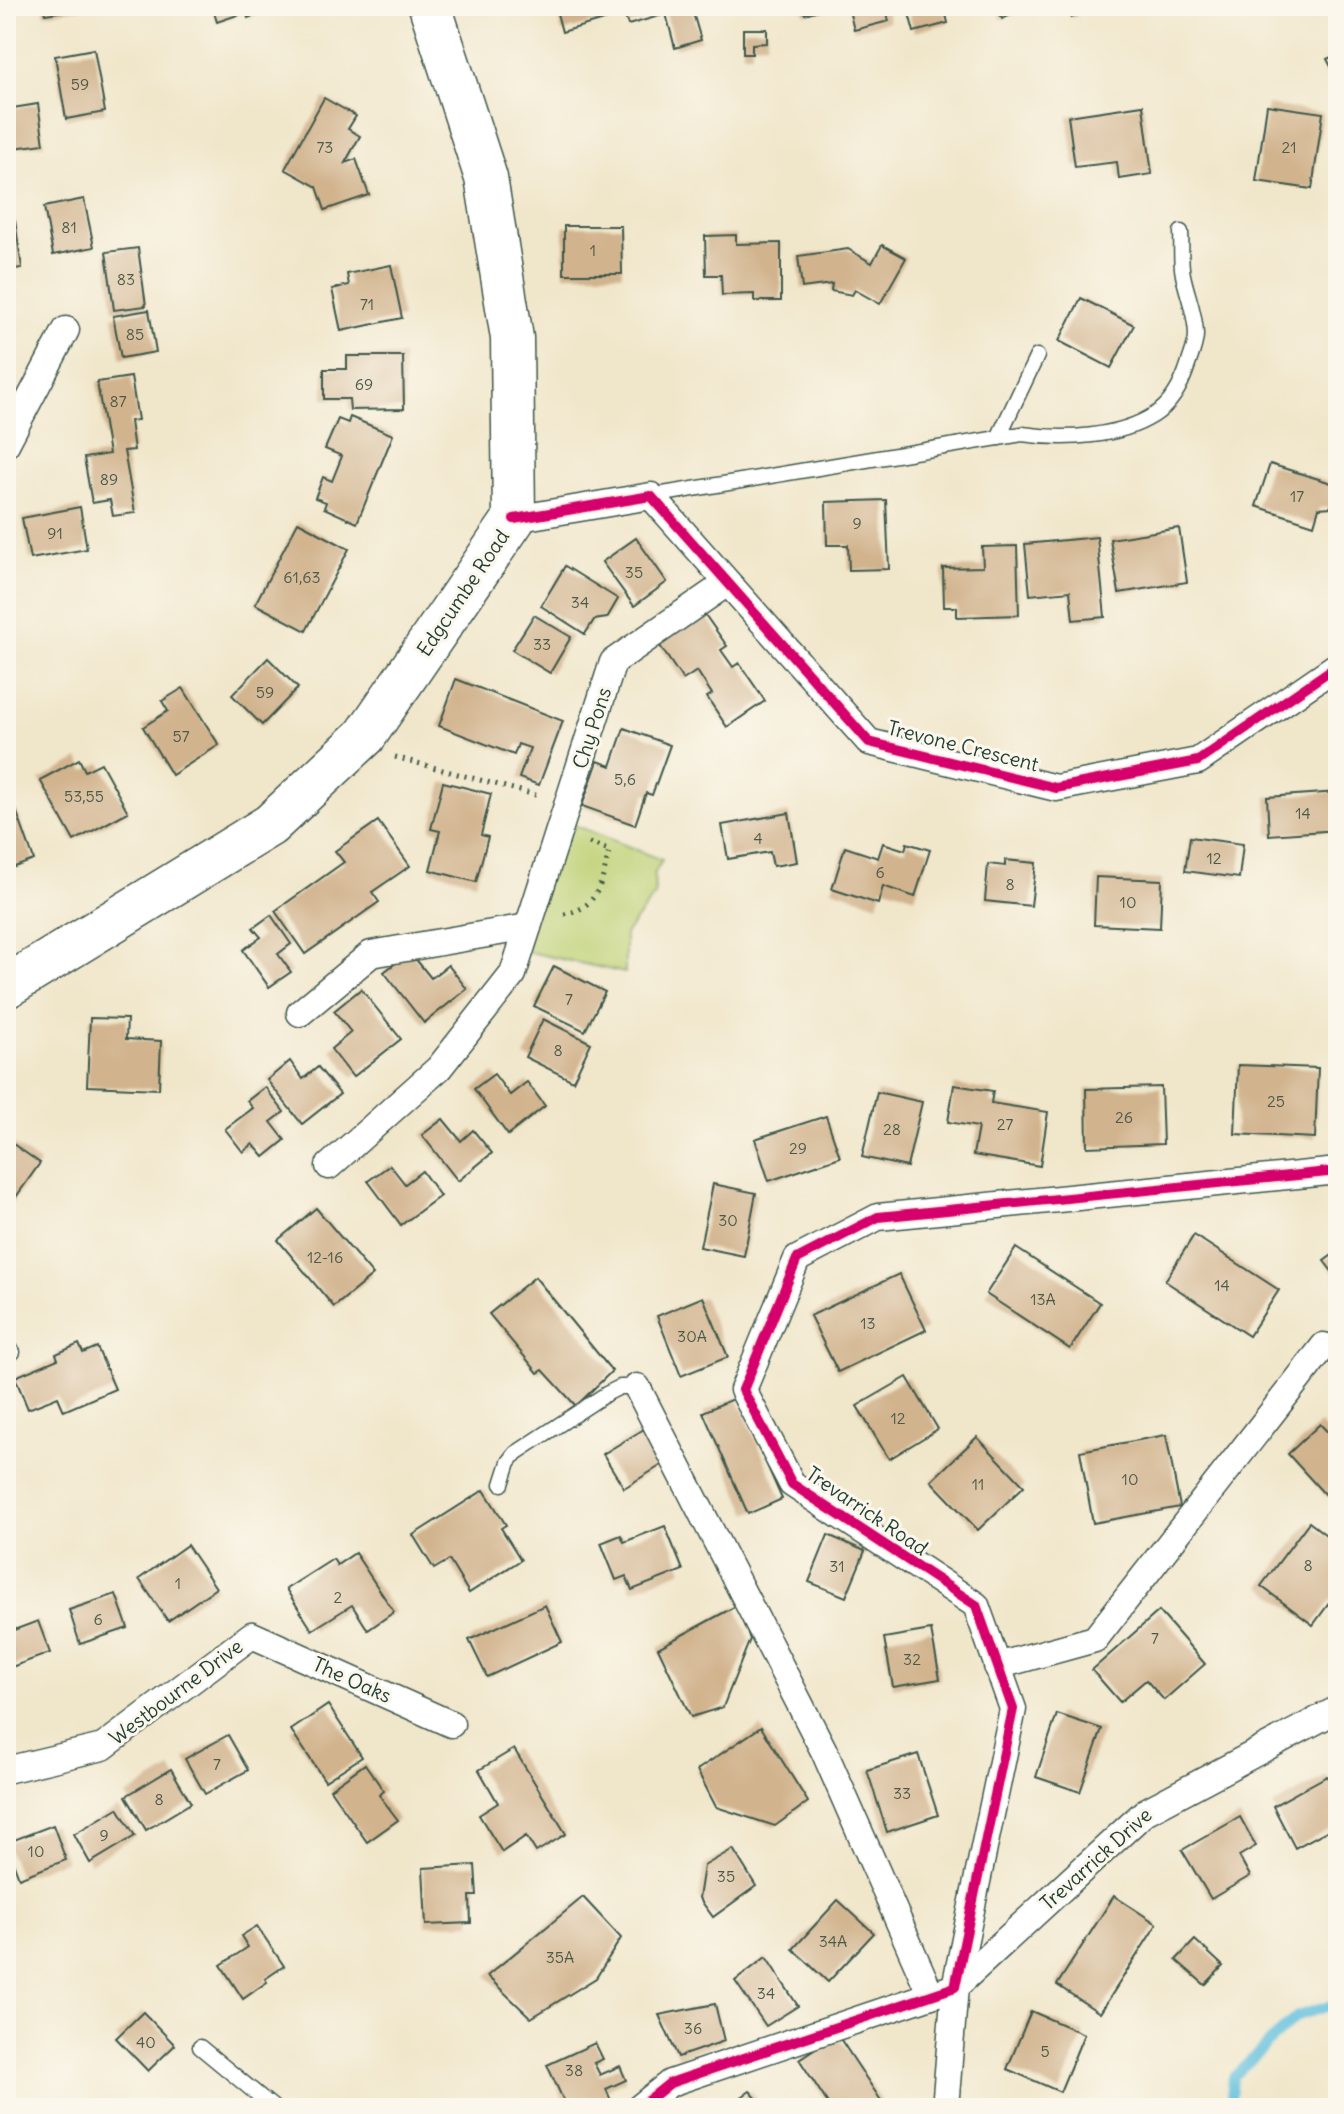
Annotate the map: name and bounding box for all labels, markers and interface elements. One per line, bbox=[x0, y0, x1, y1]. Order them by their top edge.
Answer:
house number: 59 bbox=[71, 74, 89, 94]
house number: 73 bbox=[317, 137, 333, 157]
house number: 21 bbox=[1281, 137, 1297, 157]
house number: 81 bbox=[61, 217, 77, 237]
house number: 1 bbox=[590, 240, 596, 260]
house number: 83 bbox=[117, 269, 135, 289]
house number: 71 bbox=[360, 294, 374, 314]
house number: 85 bbox=[126, 324, 144, 344]
house number: 69 bbox=[355, 374, 373, 394]
house number: 87 bbox=[109, 391, 127, 411]
house number: 89 bbox=[100, 469, 118, 489]
house number: 17 bbox=[1290, 486, 1304, 506]
house number: 9 bbox=[852, 513, 862, 533]
house number: 91 bbox=[47, 523, 63, 543]
street label: Edgcumbe Road bbox=[411, 524, 514, 661]
house number: 35 bbox=[625, 562, 643, 582]
house number: 61,63 bbox=[283, 567, 321, 587]
house number: 34 bbox=[571, 592, 589, 612]
house number: 33 bbox=[533, 634, 551, 654]
house number: 59 bbox=[256, 682, 274, 702]
street label: Chy Pons bbox=[567, 684, 616, 772]
street label: Trevone Crescent bbox=[885, 715, 1041, 776]
house number: 57 bbox=[172, 726, 190, 746]
house number: 5,6 bbox=[614, 769, 636, 789]
house number: 53,55 bbox=[64, 786, 104, 806]
house number: 14 bbox=[1295, 803, 1311, 823]
house number: 4 bbox=[753, 828, 763, 848]
house number: 12 bbox=[1206, 848, 1222, 868]
house number: 6 bbox=[875, 862, 885, 882]
house number: 8 bbox=[1005, 874, 1015, 894]
house number: 10 bbox=[1120, 892, 1136, 912]
house number: 7 bbox=[565, 989, 573, 1009]
house number: 8 bbox=[553, 1040, 563, 1060]
house number: 25 bbox=[1267, 1091, 1285, 1111]
house number: 26 bbox=[1115, 1107, 1133, 1127]
house number: 27 bbox=[997, 1114, 1013, 1134]
house number: 28 bbox=[883, 1119, 901, 1139]
house number: 29 bbox=[789, 1138, 807, 1158]
house number: 30 bbox=[718, 1210, 738, 1230]
house number: 12-16 bbox=[307, 1247, 343, 1267]
house number: 14 bbox=[1214, 1275, 1230, 1295]
house number: 13A bbox=[1030, 1289, 1056, 1309]
house number: 13 bbox=[860, 1313, 876, 1333]
house number: 30A bbox=[677, 1326, 707, 1346]
house number: 12 bbox=[890, 1408, 906, 1428]
street label: Trevarrick Road bbox=[802, 1461, 933, 1561]
house number: 10 bbox=[1122, 1469, 1138, 1489]
house number: 11 bbox=[972, 1474, 984, 1494]
house number: 8 bbox=[1303, 1555, 1313, 1575]
house number: 31 bbox=[829, 1556, 845, 1576]
house number: 1 bbox=[175, 1573, 181, 1593]
house number: 2 bbox=[334, 1587, 343, 1607]
house number: 6 bbox=[93, 1609, 103, 1629]
house number: 7 bbox=[1151, 1628, 1159, 1648]
street label: Westbourne Drive bbox=[104, 1633, 247, 1750]
house number: 32 bbox=[903, 1649, 921, 1669]
street label: The Oaks bbox=[309, 1651, 396, 1708]
house number: 7 bbox=[213, 1754, 221, 1774]
house number: 33 bbox=[893, 1783, 911, 1803]
house number: 8 bbox=[154, 1789, 164, 1809]
street label: Trevarrick Drive bbox=[1035, 1802, 1157, 1915]
house number: 9 bbox=[99, 1825, 109, 1845]
house number: 10 bbox=[28, 1841, 44, 1861]
house number: 35 bbox=[717, 1866, 735, 1886]
house number: 34A bbox=[819, 1931, 847, 1951]
house number: 35A bbox=[546, 1947, 574, 1967]
house number: 34 bbox=[757, 1983, 775, 2003]
house number: 36 bbox=[684, 2018, 702, 2038]
house number: 40 bbox=[136, 2032, 156, 2052]
house number: 5 bbox=[1040, 2041, 1050, 2061]
house number: 38 bbox=[565, 2060, 583, 2080]

